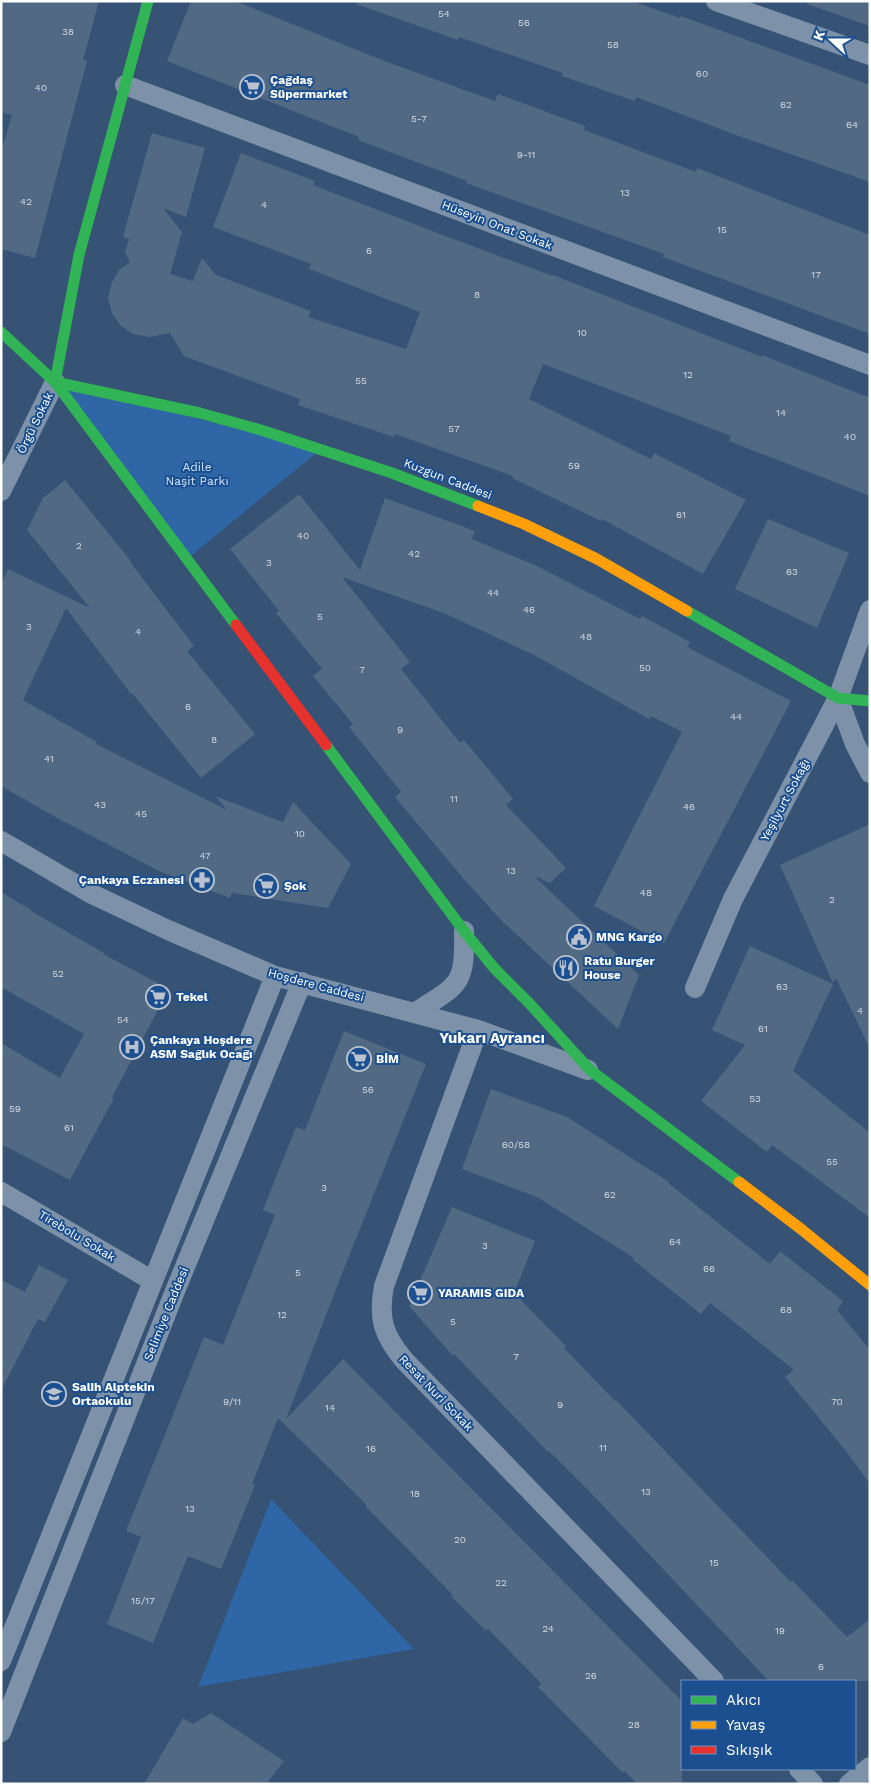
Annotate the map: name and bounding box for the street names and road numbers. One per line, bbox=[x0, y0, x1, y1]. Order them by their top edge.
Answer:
street label: Hüseyin Onat Sokak bbox=[440, 197, 554, 253]
street label: Örgü Sokak bbox=[14, 390, 56, 456]
street label: Kuzgun Caddesi bbox=[402, 456, 494, 502]
street label: Yeşilyurt Sokağı bbox=[757, 757, 813, 843]
street label: Hoşdere Caddesi bbox=[266, 965, 366, 1005]
street label: Tirebolu Sokak bbox=[36, 1208, 118, 1264]
street label: Selimiye Caddesi bbox=[141, 1265, 191, 1363]
street label: Resat Nuri Sokak bbox=[396, 1352, 476, 1434]

